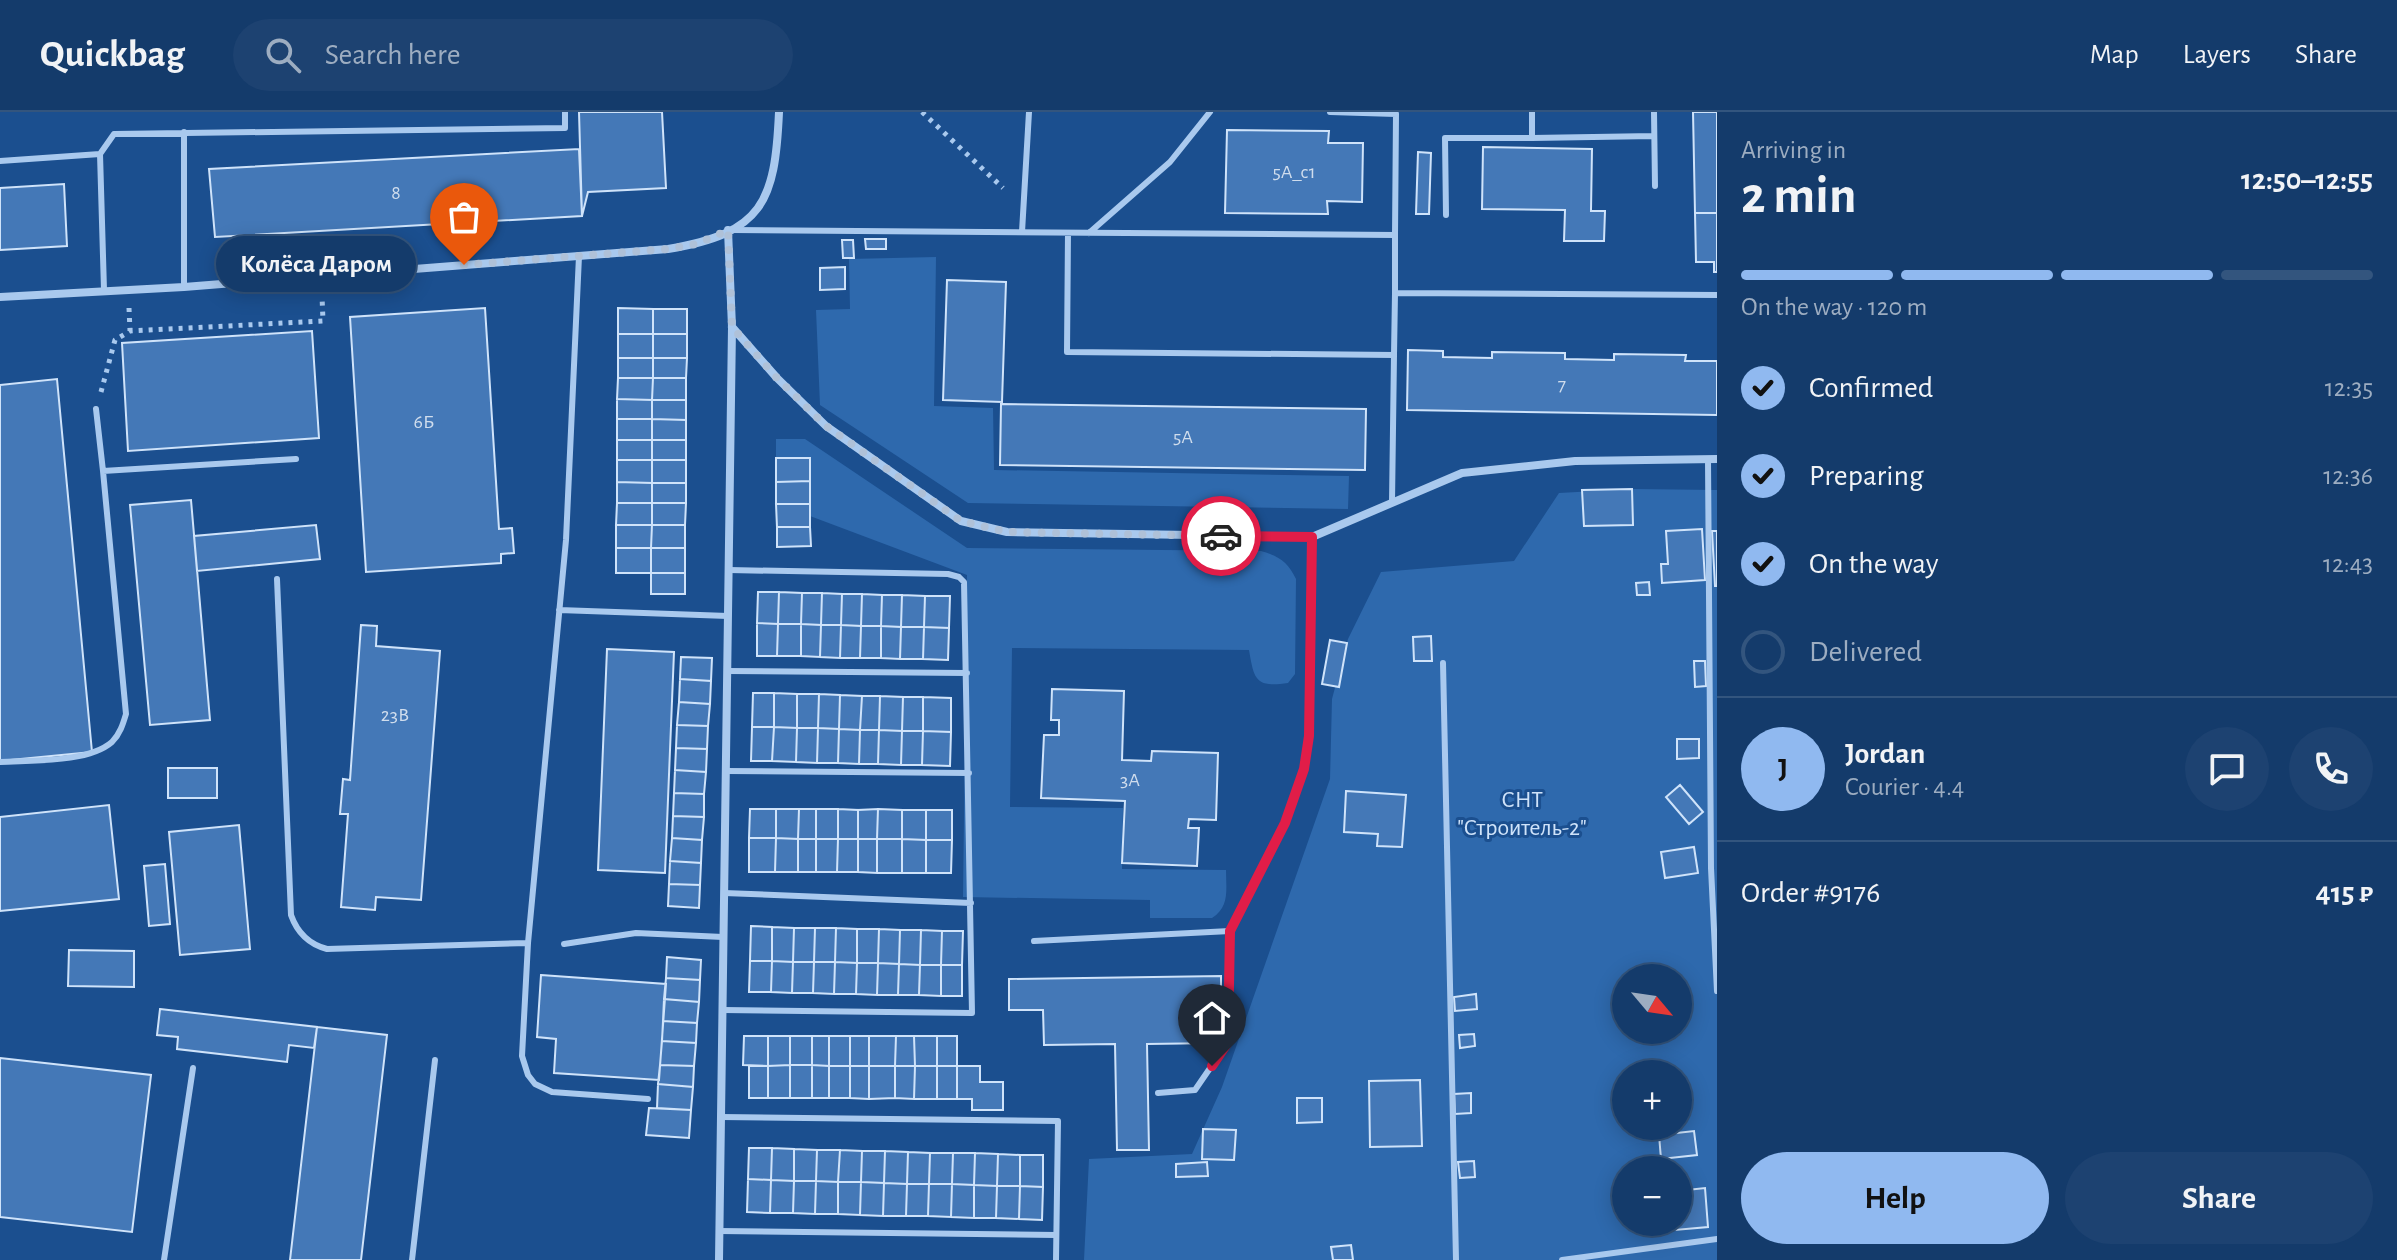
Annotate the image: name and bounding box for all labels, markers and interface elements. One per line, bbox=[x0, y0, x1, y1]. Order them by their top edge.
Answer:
search box bbox=[233, 19, 793, 91]
icon: search bbox=[261, 33, 305, 77]
text: Quickbag bbox=[40, 36, 185, 74]
text: Search here bbox=[325, 40, 461, 70]
text: Map bbox=[2090, 41, 2139, 69]
text: Layers bbox=[2183, 41, 2251, 69]
text: Share bbox=[2295, 41, 2357, 69]
text: Arriving in bbox=[1741, 137, 1846, 163]
house number: 5А_с1 bbox=[1272, 162, 1316, 182]
text: 12:50–12:55 bbox=[2241, 165, 2373, 195]
text: 2 min bbox=[1741, 170, 1856, 222]
house number: 8 bbox=[391, 183, 401, 203]
pin bbox=[430, 183, 498, 265]
icon: bag bbox=[442, 195, 486, 239]
callout: Колёса Даром bbox=[216, 237, 416, 293]
text: Колёса Даром bbox=[240, 251, 392, 277]
text: On the way · 120 m bbox=[1741, 294, 1927, 320]
icon: check bbox=[1741, 366, 1785, 410]
text: Confirmed bbox=[1809, 373, 1933, 403]
house number: 7 bbox=[1558, 375, 1566, 395]
text: 12:35 bbox=[2325, 375, 2373, 401]
house number: 6Б bbox=[414, 412, 434, 432]
house number: 5А bbox=[1173, 427, 1193, 447]
icon: check bbox=[1741, 454, 1785, 498]
text: Preparing bbox=[1809, 461, 1924, 491]
text: 12:36 bbox=[2323, 463, 2373, 489]
courier bbox=[1181, 496, 1261, 576]
icon: car bbox=[1199, 514, 1243, 558]
icon: check bbox=[1741, 542, 1785, 586]
text: On the way bbox=[1809, 549, 1938, 579]
text: 12:43 bbox=[2323, 551, 2373, 577]
text: Delivered bbox=[1809, 637, 1922, 667]
house number: 23В bbox=[381, 705, 409, 725]
button: chat bbox=[2185, 727, 2269, 811]
button: phone bbox=[2289, 727, 2373, 811]
text: Jordan bbox=[1845, 739, 1925, 769]
text: J bbox=[1778, 754, 1788, 784]
house number: 3А bbox=[1120, 770, 1140, 790]
text: Courier · 4.4 bbox=[1845, 774, 1964, 800]
park label: СНТ "Строитель-2" bbox=[1457, 788, 1587, 840]
text: Order #9176 bbox=[1741, 878, 1880, 908]
text: 415 ₽ bbox=[2316, 878, 2373, 908]
north arrow bbox=[1612, 964, 1692, 1044]
map controls bbox=[1612, 964, 1692, 1236]
pin bbox=[1178, 984, 1246, 1066]
icon: home bbox=[1190, 996, 1234, 1040]
button: + bbox=[1612, 1060, 1692, 1140]
button: Help bbox=[1741, 1152, 2049, 1244]
button: Share bbox=[2065, 1152, 2373, 1244]
button: − bbox=[1612, 1156, 1692, 1236]

